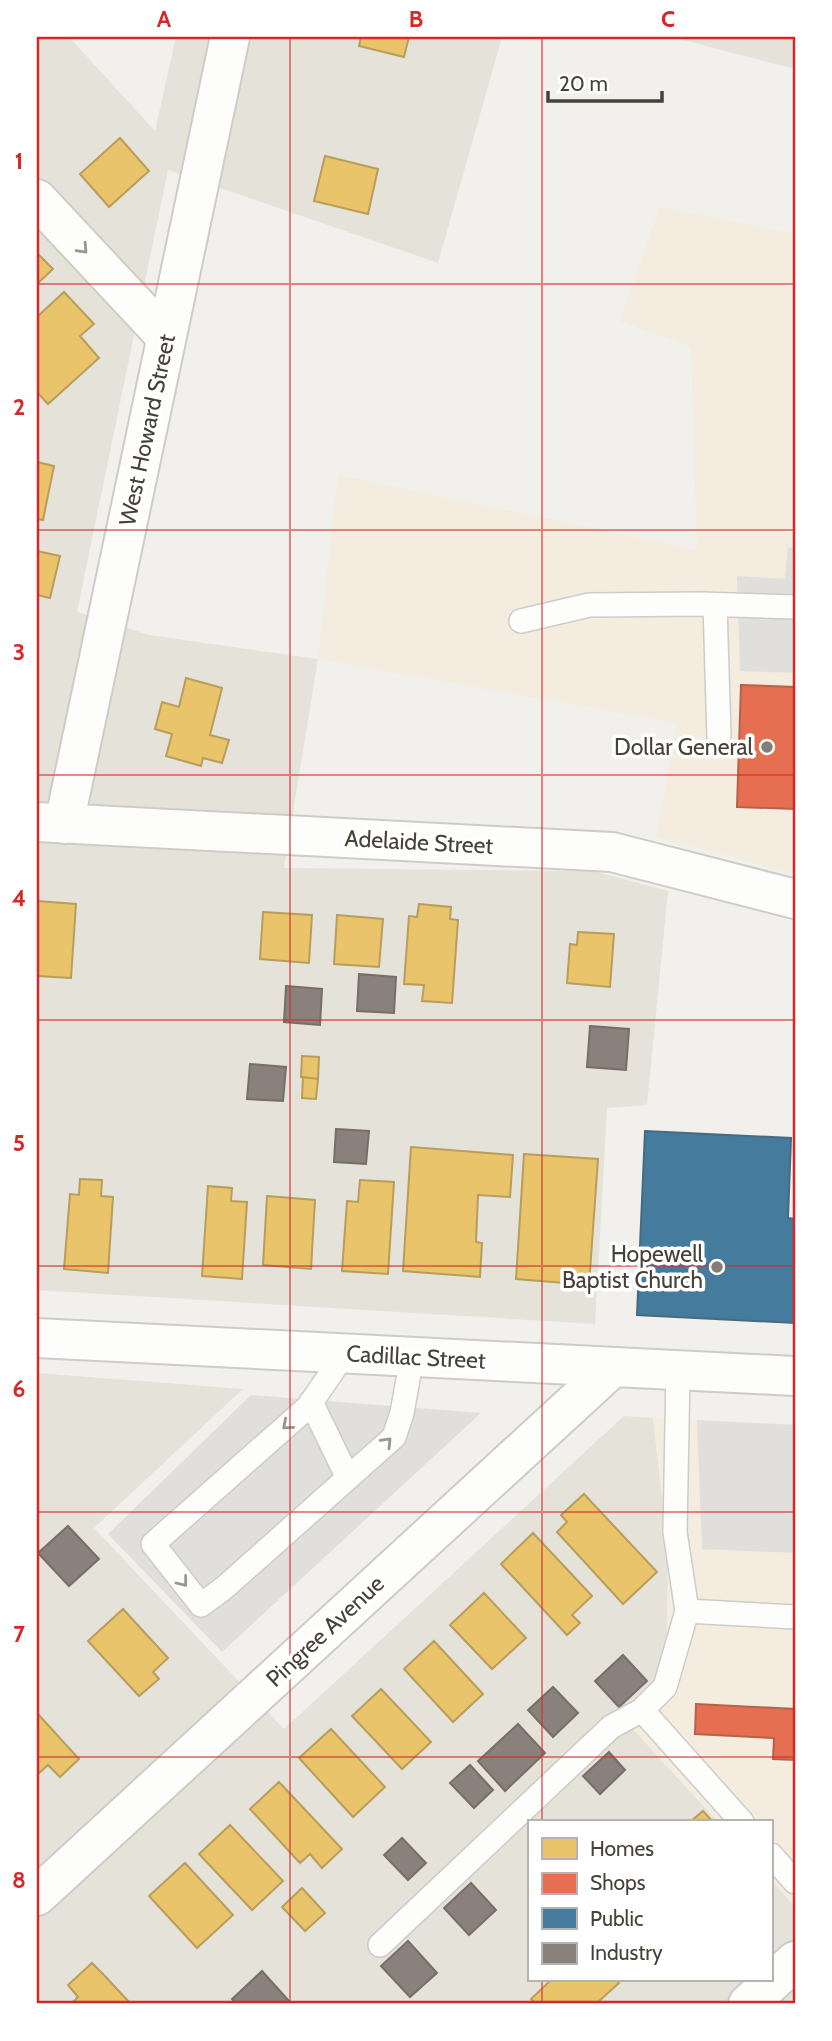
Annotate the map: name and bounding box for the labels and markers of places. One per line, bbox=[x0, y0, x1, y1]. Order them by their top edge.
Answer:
place label: Dollar General bbox=[614, 733, 754, 761]
marker: Dollar General bbox=[759, 739, 775, 755]
place label: Hopewell Baptist Church bbox=[562, 1240, 704, 1294]
marker: Hopewell Baptist Church bbox=[709, 1259, 725, 1275]

